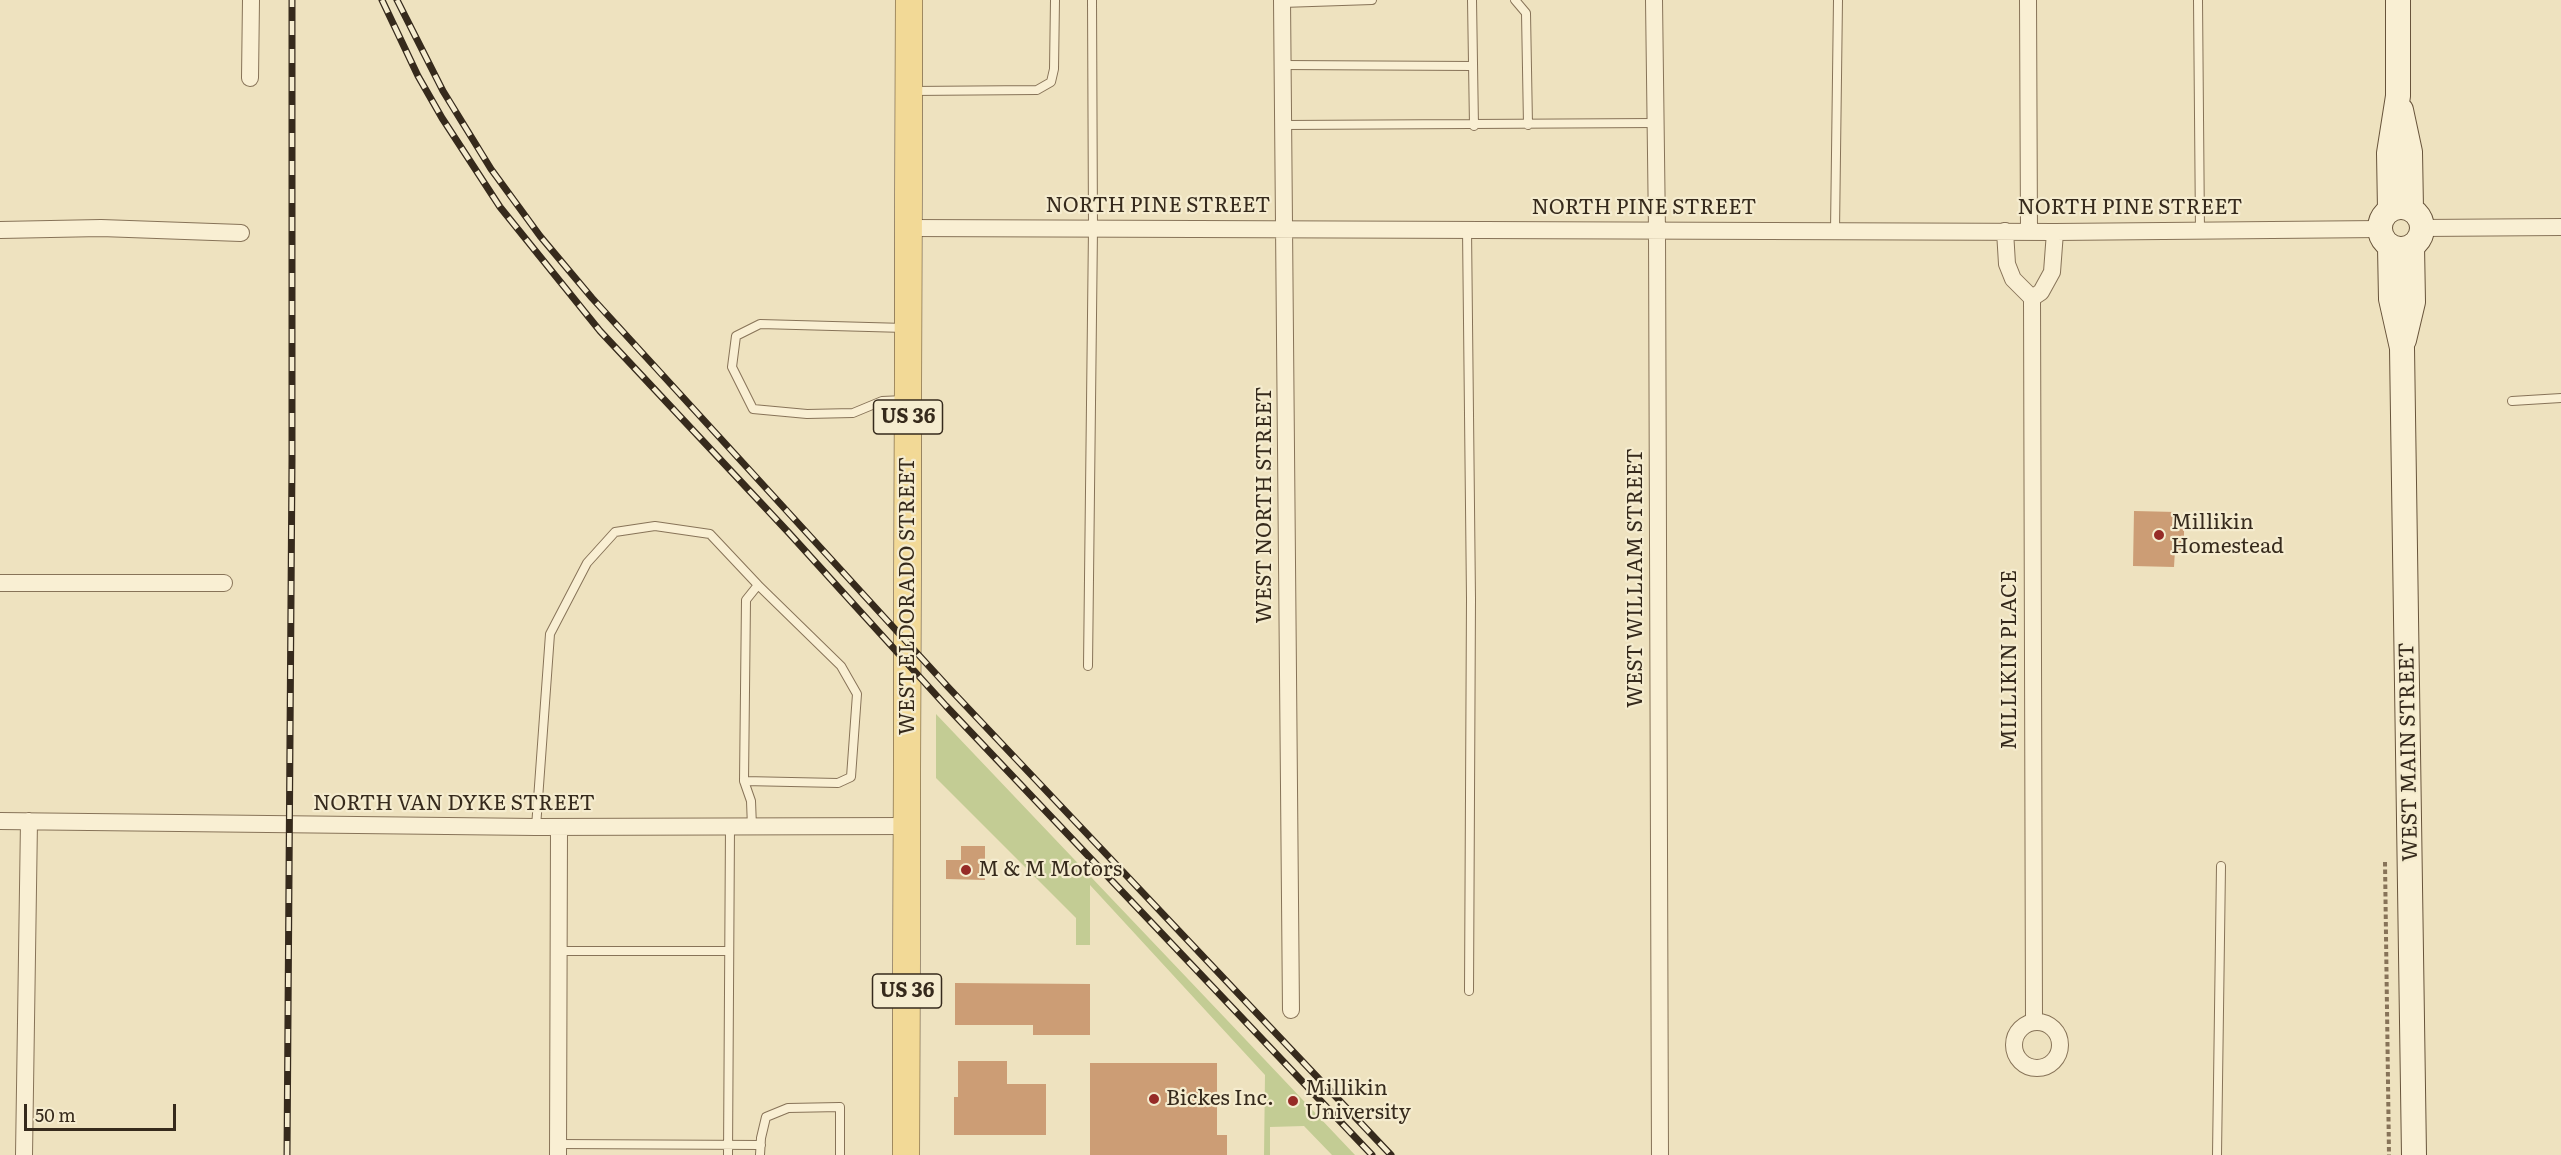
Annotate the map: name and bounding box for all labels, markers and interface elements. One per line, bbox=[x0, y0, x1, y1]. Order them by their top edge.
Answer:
street label: NORTH PINE STREET bbox=[1046, 193, 1270, 219]
street label: NORTH PINE STREET bbox=[1532, 195, 1756, 221]
street label: NORTH PINE STREET bbox=[2018, 195, 2242, 221]
street label: WEST NORTH STREET bbox=[1252, 387, 1278, 623]
road number: US 36 bbox=[874, 400, 942, 434]
street label: WEST WILLIAM STREET bbox=[1623, 448, 1649, 708]
street label: WEST ELDORADO STREET bbox=[895, 457, 921, 735]
place label: Millikin Homestead bbox=[2171, 510, 2284, 560]
marker: Millikin Homestead bbox=[2152, 528, 2166, 542]
street label: MILLIKIN PLACE bbox=[1997, 570, 2023, 750]
street label: WEST MAIN STREET bbox=[2394, 642, 2424, 862]
street label: NORTH VAN DYKE STREET bbox=[313, 791, 595, 817]
place label: M & M Motors bbox=[978, 857, 1122, 883]
marker: M & M Motors bbox=[959, 863, 973, 877]
road number: US 36 bbox=[872, 974, 942, 1008]
place label: Millikin University bbox=[1305, 1076, 1411, 1126]
place label: Bickes Inc. bbox=[1166, 1086, 1274, 1112]
scale bar bbox=[27, 1092, 178, 1130]
marker: Bickes Inc. bbox=[1147, 1092, 1161, 1106]
marker: Millikin University bbox=[1286, 1094, 1300, 1108]
text: 50 m bbox=[35, 1101, 76, 1128]

